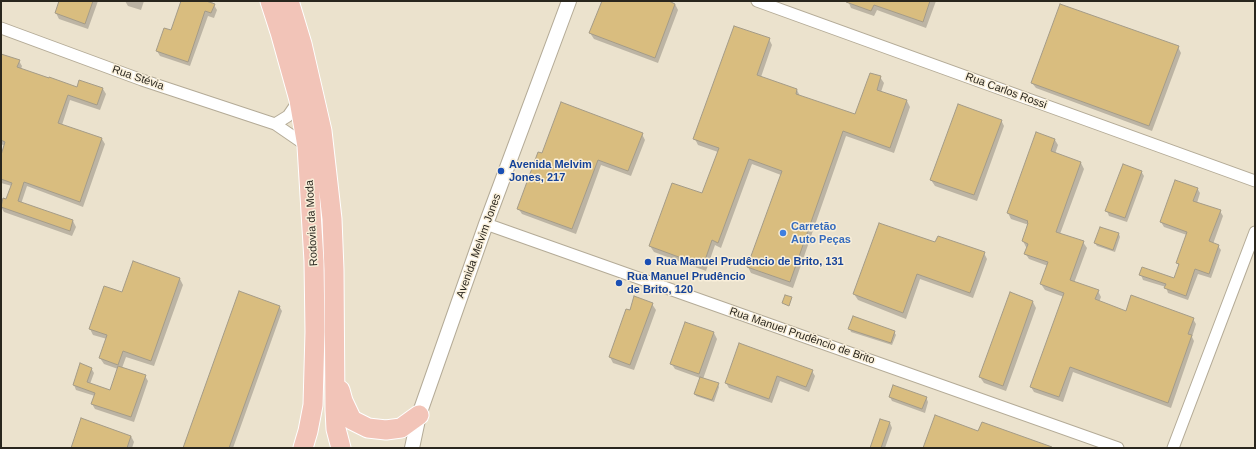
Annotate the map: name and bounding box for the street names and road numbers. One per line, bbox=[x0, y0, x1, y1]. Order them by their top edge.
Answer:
street label: Rua Stévia bbox=[110, 63, 166, 93]
street label: Rua Carlos Rossi bbox=[964, 70, 1048, 112]
street label: Rodovia da Moda bbox=[303, 180, 321, 266]
street label: Avenida Melvim Jones bbox=[454, 192, 504, 300]
street label: Rua Manuel Prudêncio de Brito bbox=[728, 305, 876, 367]

